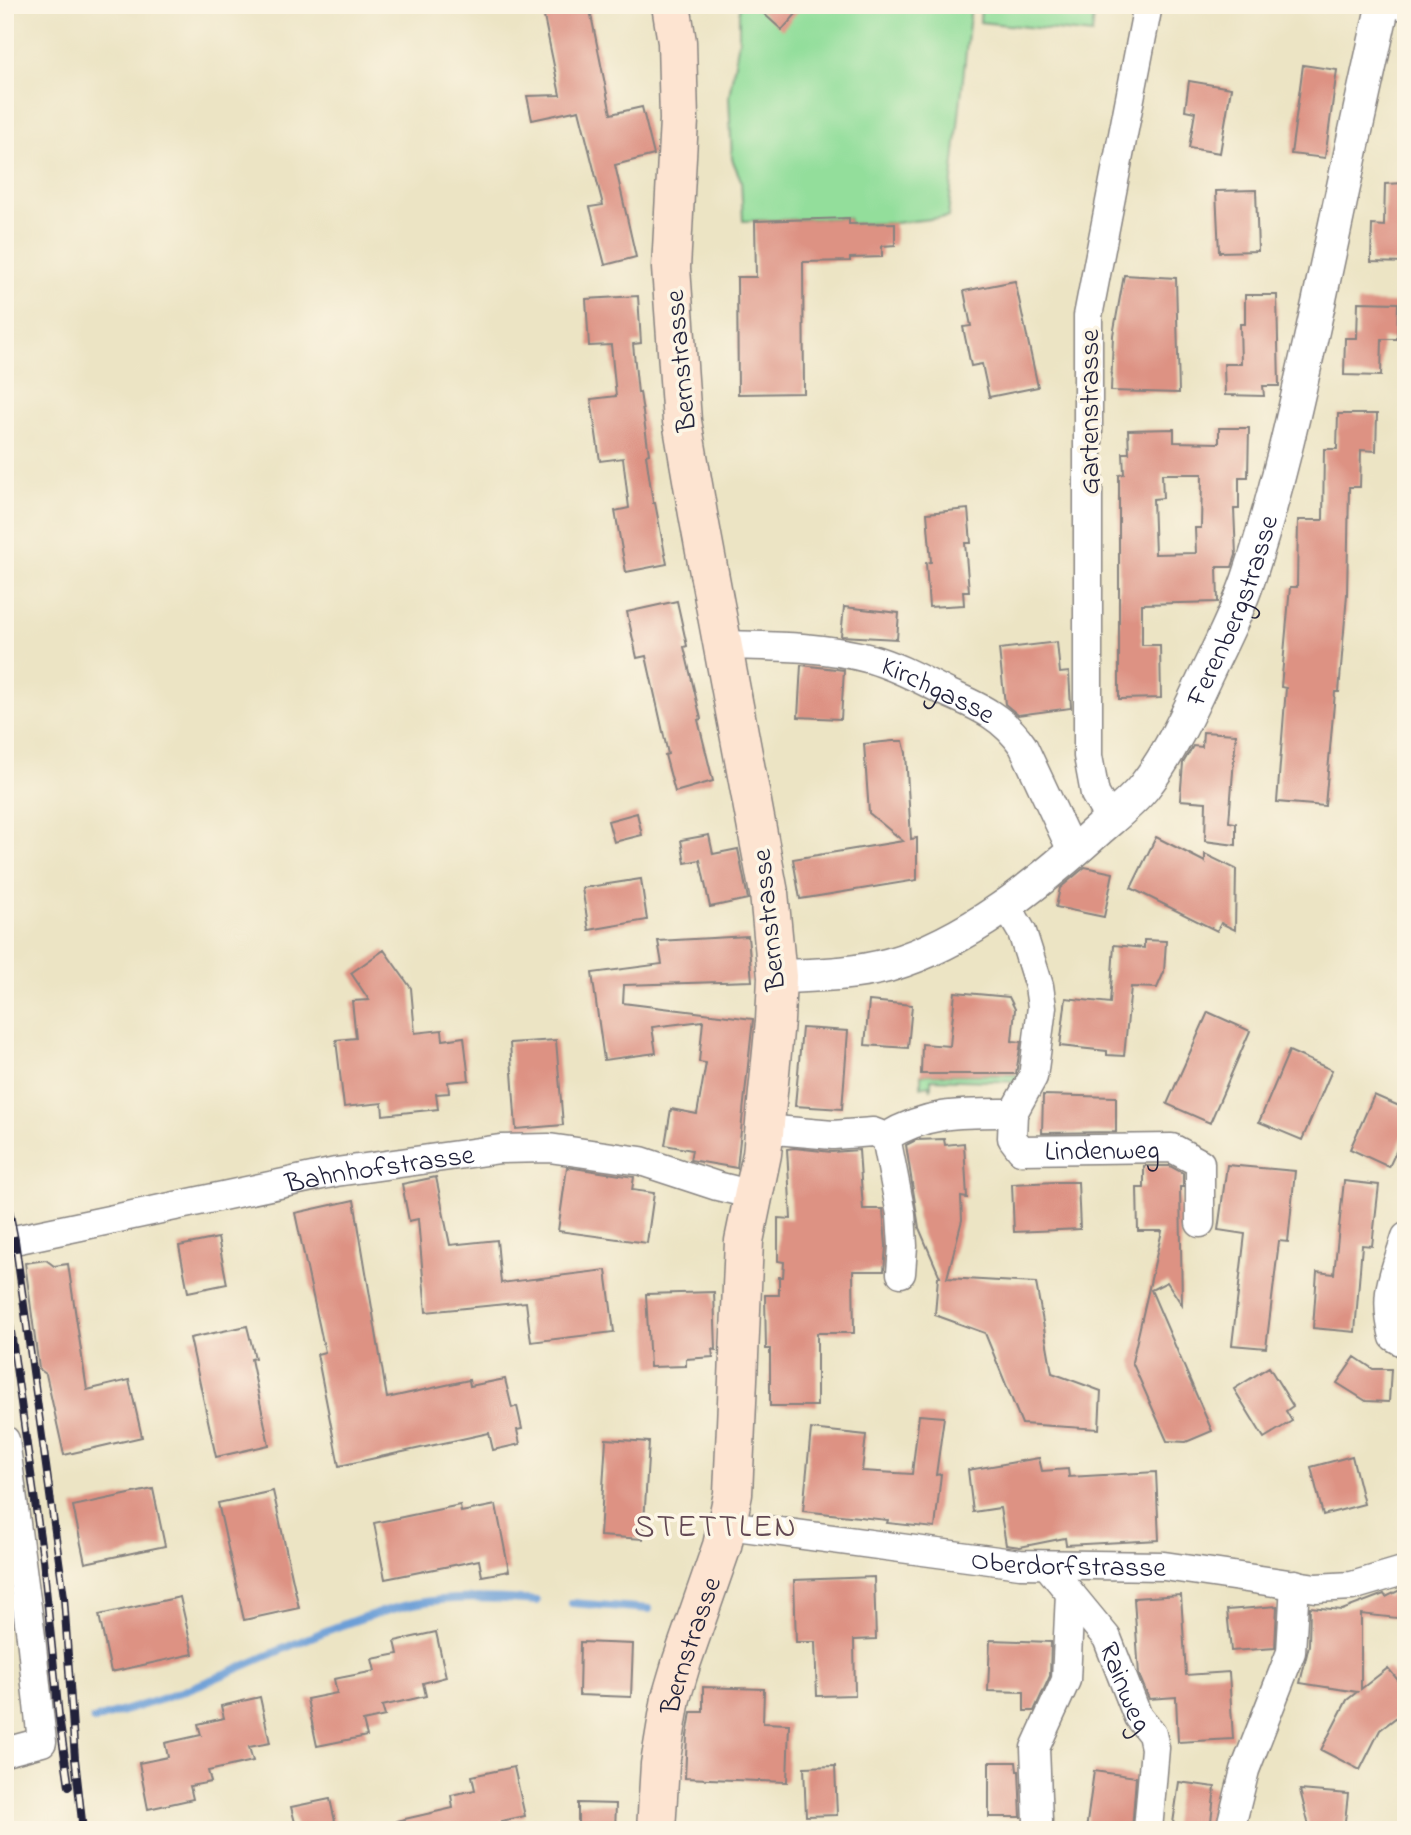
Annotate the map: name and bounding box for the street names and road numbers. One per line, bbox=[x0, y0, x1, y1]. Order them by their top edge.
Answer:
street label: Bernstrasse bbox=[656, 288, 709, 434]
street label: Gartenstrasse bbox=[1071, 329, 1112, 495]
street label: Ferenbergstrasse bbox=[1177, 510, 1291, 715]
street label: Kirchgasse bbox=[875, 647, 1002, 737]
street label: Bernstrasse bbox=[743, 846, 798, 994]
street label: Lindenweg bbox=[1044, 1131, 1160, 1174]
street label: Bahnhofstrasse bbox=[281, 1136, 477, 1206]
street label: Oberdorfstrasse bbox=[968, 1541, 1167, 1590]
street label: Bernstrasse bbox=[652, 1571, 734, 1718]
street label: Rainweg bbox=[1087, 1637, 1160, 1743]

